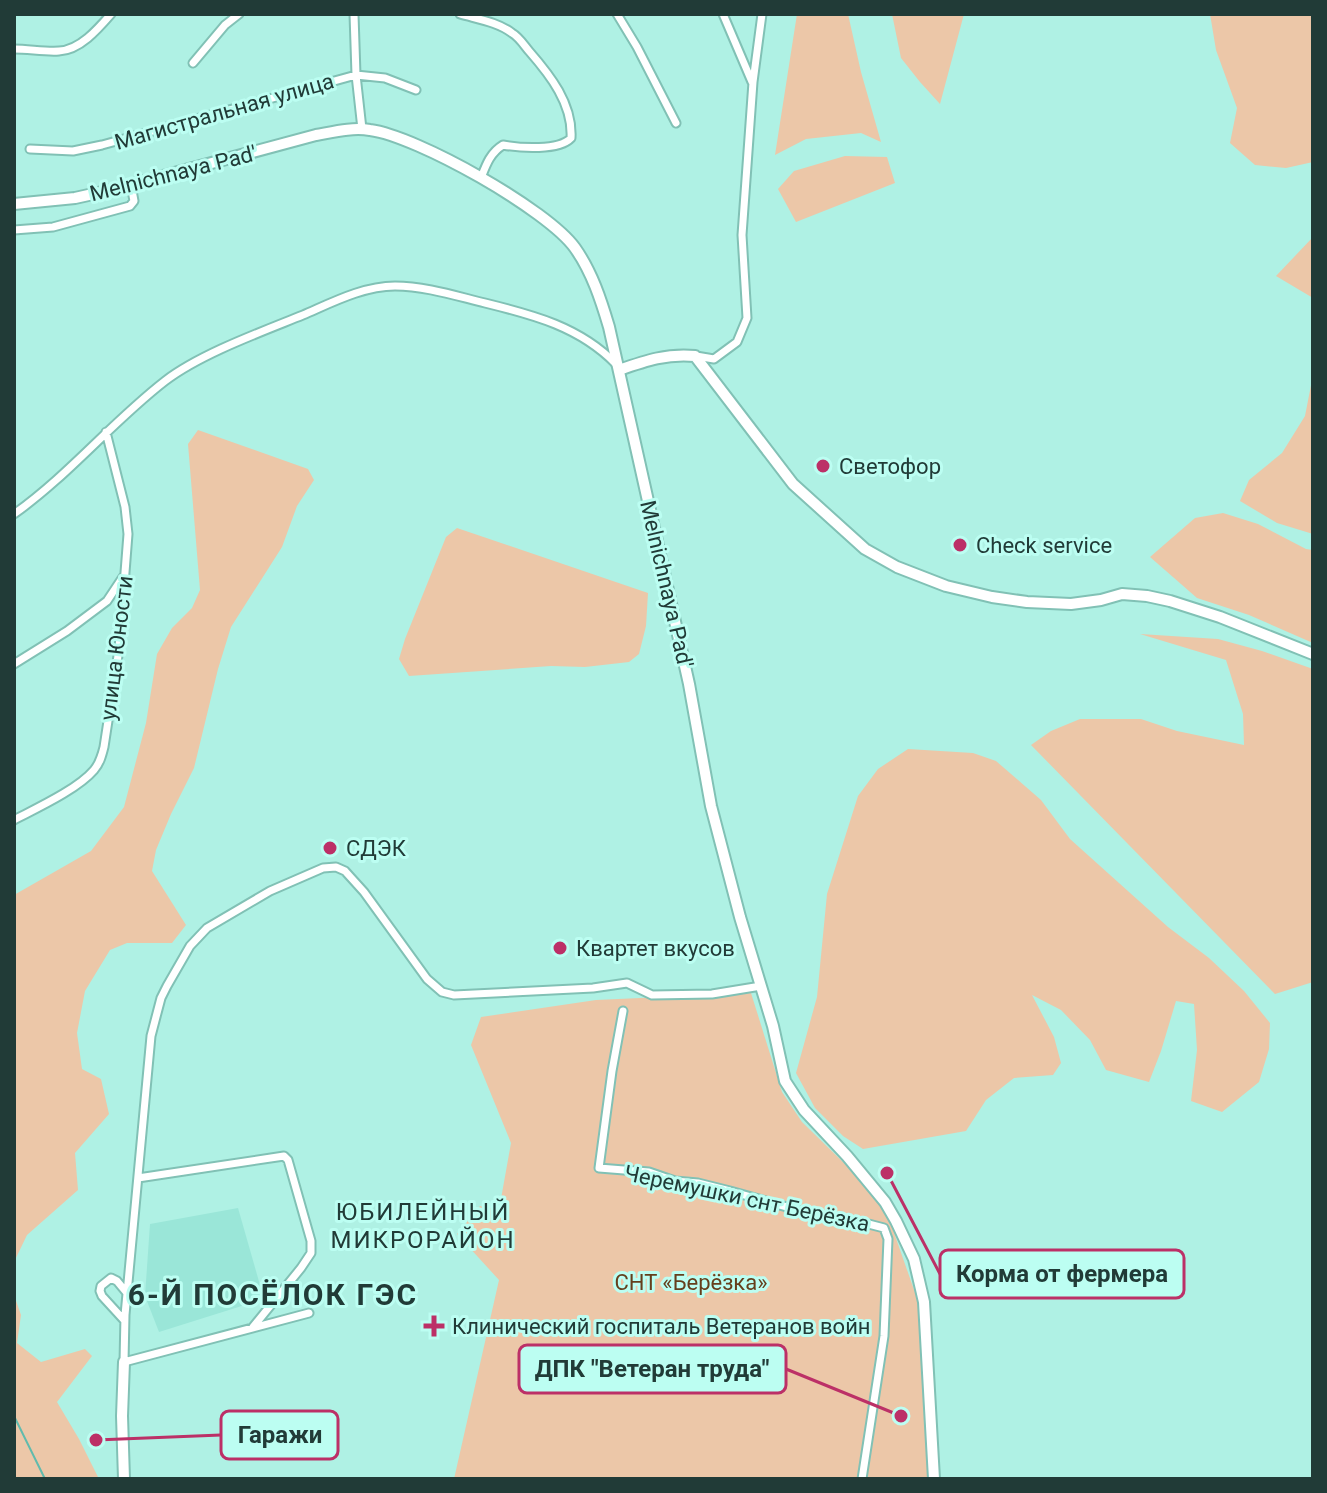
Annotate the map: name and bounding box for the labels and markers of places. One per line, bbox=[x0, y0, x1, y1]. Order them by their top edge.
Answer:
place label: Светофор bbox=[839, 454, 941, 479]
marker: Светофор bbox=[814, 457, 832, 475]
place label: Check service bbox=[976, 533, 1112, 558]
marker: Check service bbox=[951, 536, 969, 554]
place label: СДЭК bbox=[346, 836, 407, 861]
marker: СДЭК bbox=[321, 839, 339, 857]
place label: Квартет вкусов bbox=[576, 936, 735, 961]
marker: Квартет вкусов bbox=[551, 939, 569, 957]
callout: Корма от фермера bbox=[940, 1250, 1184, 1298]
place label: Клинический госпиталь Ветеранов войн bbox=[452, 1314, 871, 1339]
marker: Клинический госпиталь Ветеранов войн bbox=[423, 1315, 445, 1337]
callout: ДПК "Ветеран труда" bbox=[519, 1345, 786, 1393]
callout: Гаражи bbox=[221, 1411, 338, 1459]

